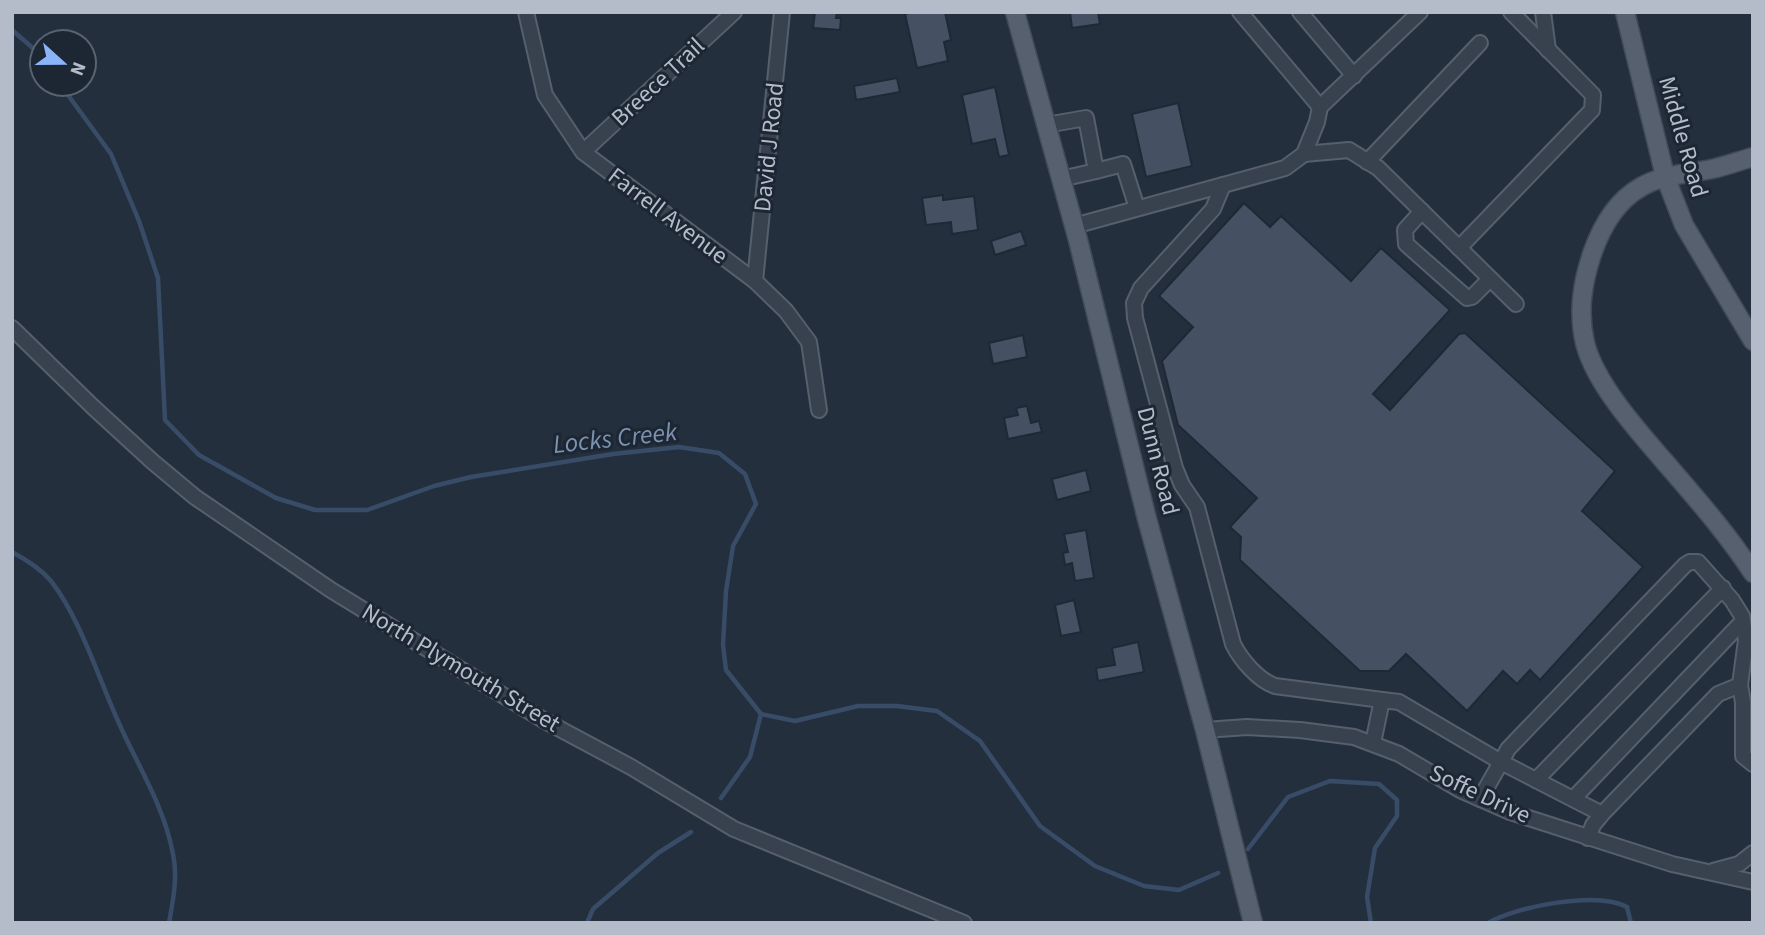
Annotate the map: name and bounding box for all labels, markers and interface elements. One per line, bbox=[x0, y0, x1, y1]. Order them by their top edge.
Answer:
north arrow bbox=[28, 28, 98, 98]
street label: Breece Trail bbox=[603, 29, 713, 135]
text: N bbox=[63, 58, 92, 79]
street label: Middle Road bbox=[1649, 72, 1717, 202]
street label: David J Road bbox=[745, 81, 793, 213]
street label: Farrell Avenue bbox=[601, 159, 735, 273]
street label: Dunn Road bbox=[1128, 403, 1188, 519]
water label: Locks Creek bbox=[551, 413, 680, 463]
street label: North Plymouth Street bbox=[355, 595, 567, 741]
street label: Soffe Drive bbox=[1424, 755, 1536, 833]

